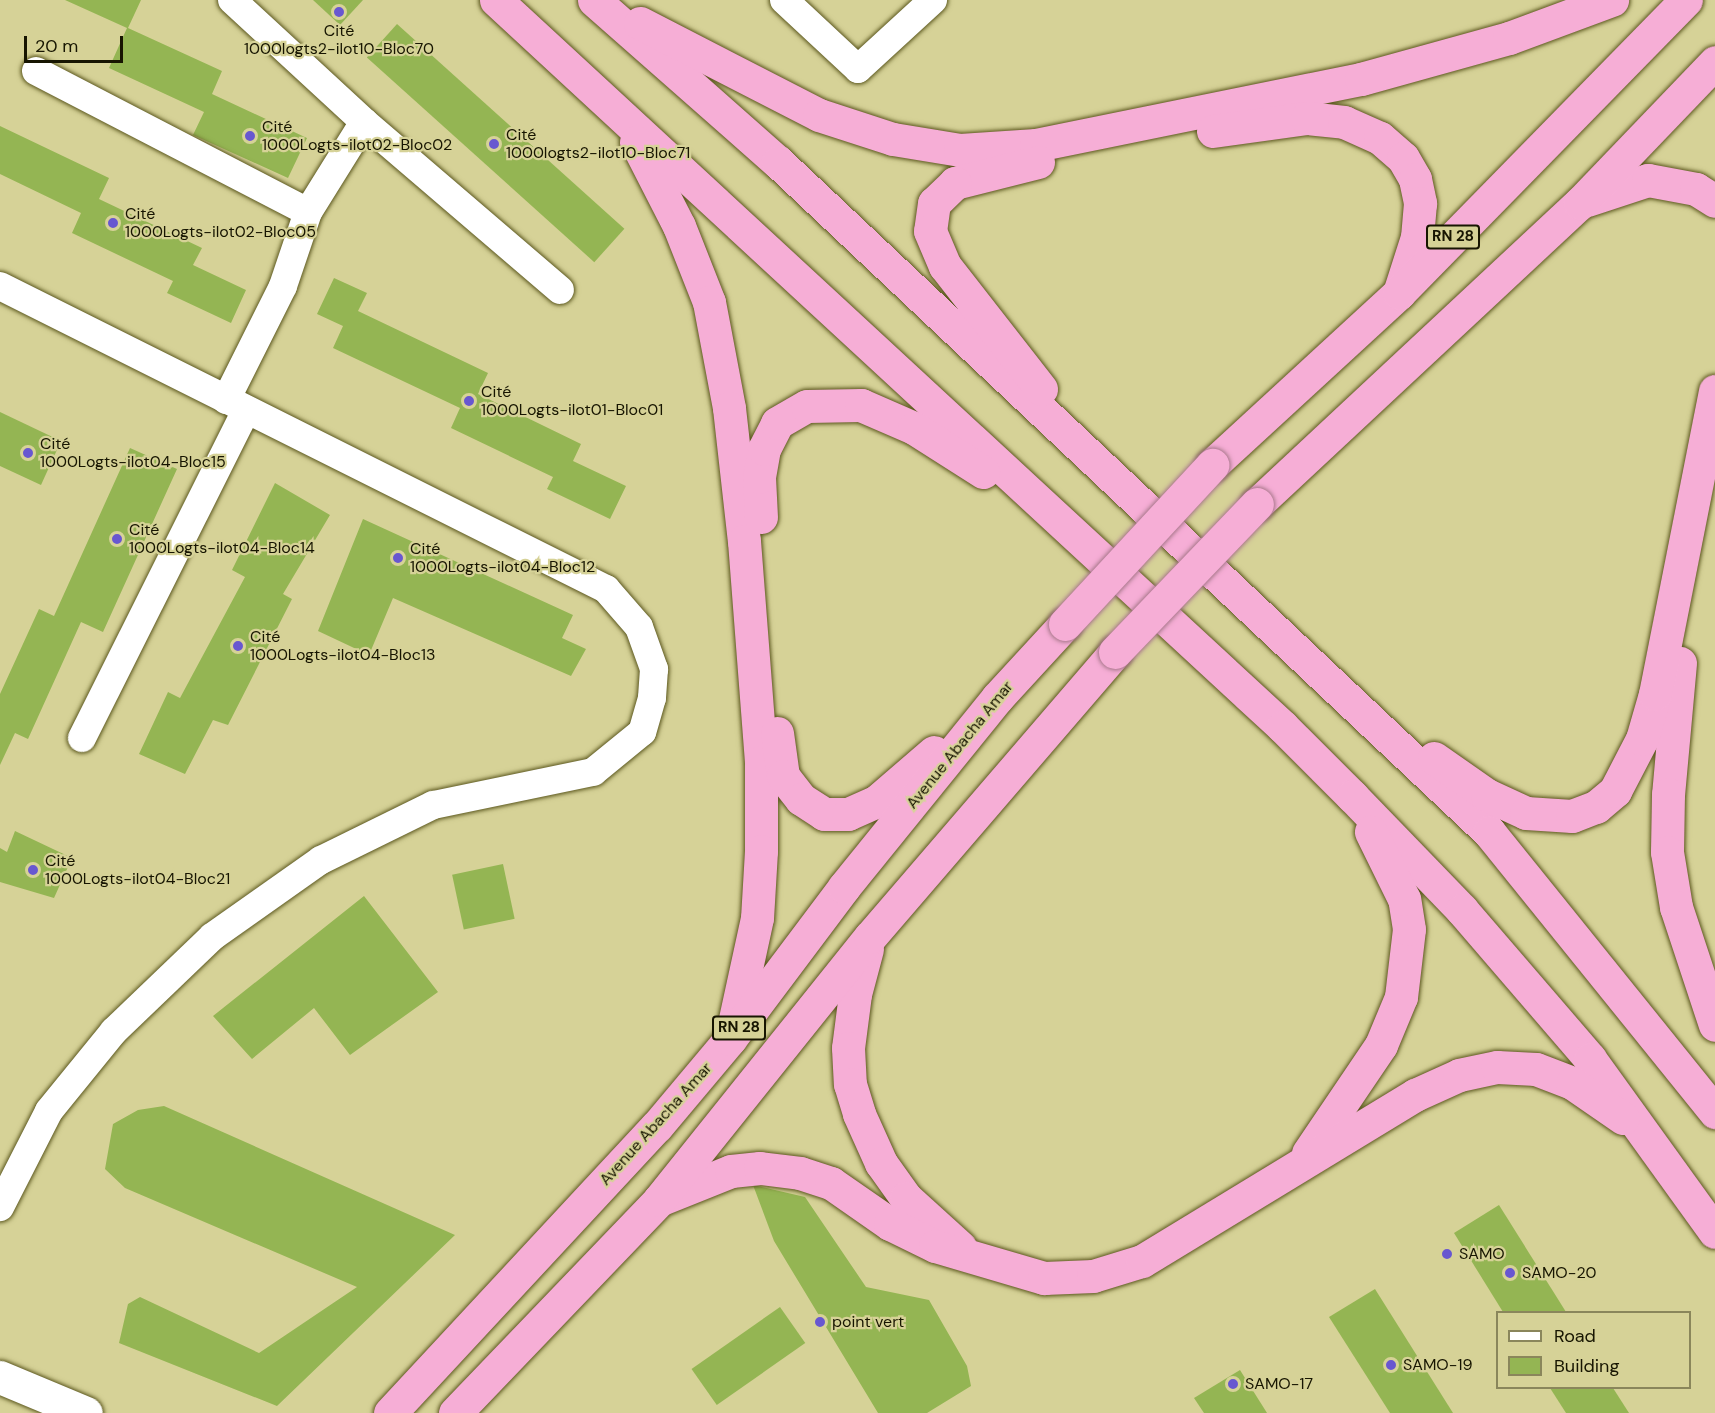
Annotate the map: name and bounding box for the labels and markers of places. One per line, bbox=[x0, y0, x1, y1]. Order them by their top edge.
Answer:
marker: Cité 1000logts2-ilot10-Bloc70 bbox=[332, 5, 346, 19]
place label: Cité 1000logts2-ilot10-Bloc70 bbox=[244, 21, 434, 59]
place label: Cité 1000Logts-ilot02-Bloc02 bbox=[262, 117, 452, 155]
place label: Cité 1000logts2-ilot10-Bloc71 bbox=[506, 125, 690, 163]
marker: Cité 1000Logts-ilot02-Bloc02 bbox=[243, 129, 257, 143]
marker: Cité 1000logts2-ilot10-Bloc71 bbox=[487, 137, 501, 151]
place label: Cité 1000Logts-ilot02-Bloc05 bbox=[125, 204, 316, 242]
marker: Cité 1000Logts-ilot02-Bloc05 bbox=[106, 216, 120, 230]
place label: Cité 1000Logts-ilot01-Bloc01 bbox=[481, 382, 663, 420]
marker: Cité 1000Logts-ilot01-Bloc01 bbox=[462, 394, 476, 408]
place label: Cité 1000Logts-ilot04-Bloc15 bbox=[40, 434, 226, 472]
marker: Cité 1000Logts-ilot04-Bloc15 bbox=[21, 446, 35, 460]
place label: Cité 1000Logts-ilot04-Bloc14 bbox=[129, 520, 315, 558]
marker: Cité 1000Logts-ilot04-Bloc14 bbox=[110, 532, 124, 546]
place label: Cité 1000Logts-ilot04-Bloc12 bbox=[410, 539, 595, 577]
marker: Cité 1000Logts-ilot04-Bloc12 bbox=[391, 551, 405, 565]
place label: Cité 1000Logts-ilot04-Bloc13 bbox=[250, 627, 435, 665]
marker: Cité 1000Logts-ilot04-Bloc13 bbox=[231, 639, 245, 653]
place label: Cité 1000Logts-ilot04-Bloc21 bbox=[45, 851, 230, 889]
marker: Cité 1000Logts-ilot04-Bloc21 bbox=[26, 863, 40, 877]
place label: SAMO bbox=[1459, 1244, 1505, 1264]
marker: SAMO bbox=[1440, 1247, 1454, 1261]
place label: SAMO-20 bbox=[1522, 1263, 1596, 1283]
marker: SAMO-20 bbox=[1503, 1266, 1517, 1280]
place label: point vert bbox=[832, 1312, 904, 1332]
marker: point vert bbox=[813, 1315, 827, 1329]
place label: SAMO-19 bbox=[1403, 1355, 1472, 1375]
marker: SAMO-19 bbox=[1384, 1358, 1398, 1372]
place label: SAMO-17 bbox=[1245, 1374, 1313, 1394]
marker: SAMO-17 bbox=[1226, 1377, 1240, 1391]

